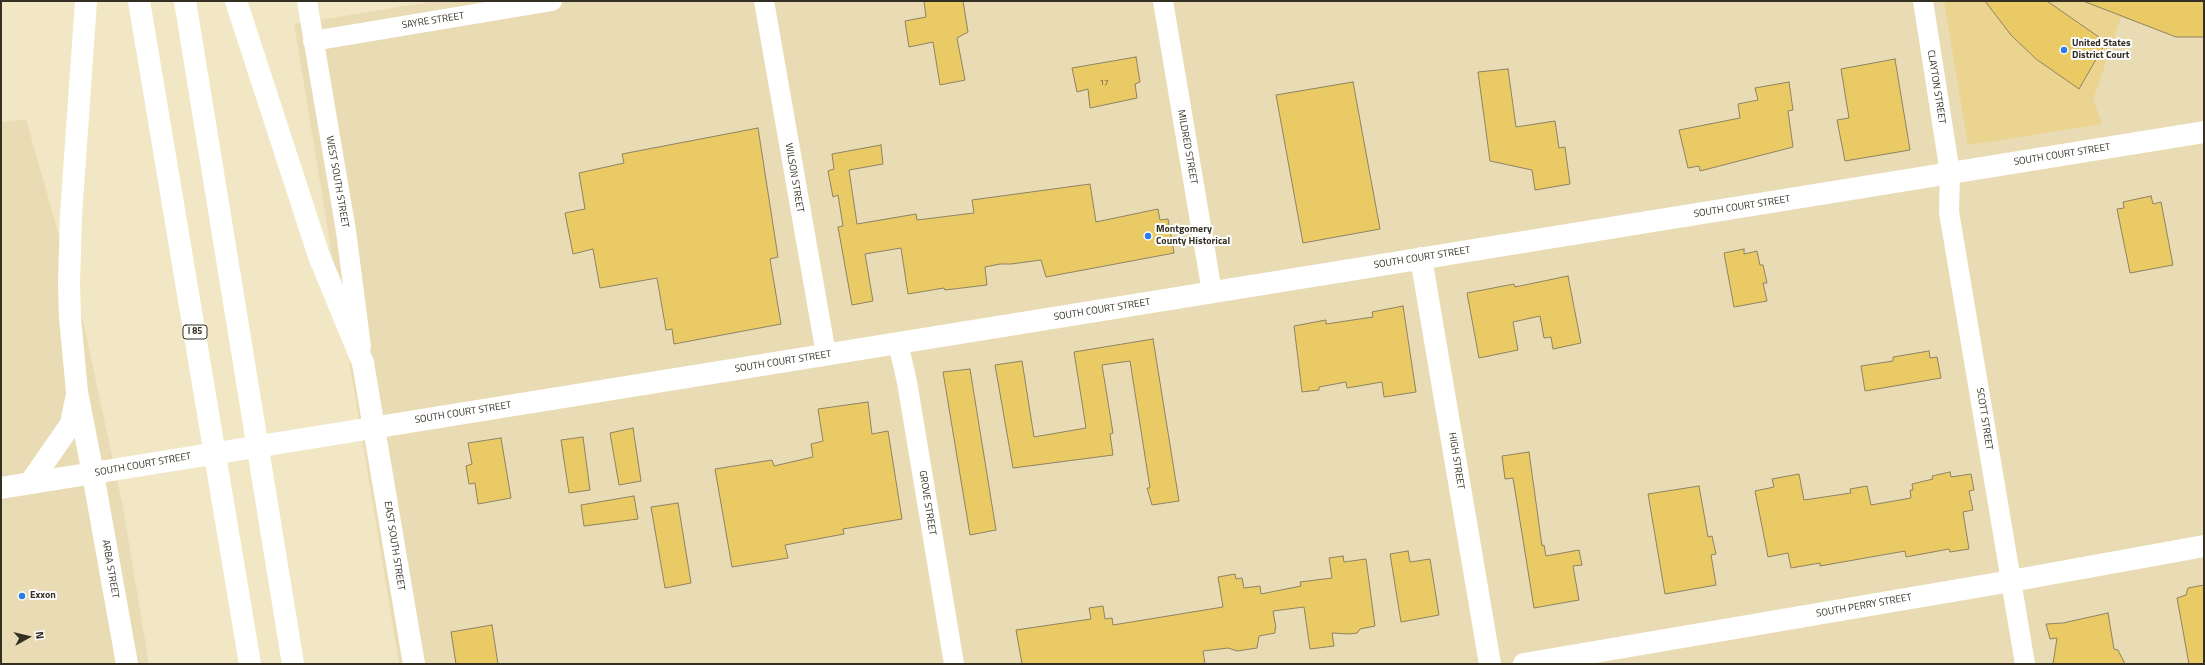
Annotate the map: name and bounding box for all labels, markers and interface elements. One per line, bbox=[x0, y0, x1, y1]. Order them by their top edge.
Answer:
street label: SAYRE STREET bbox=[401, 10, 465, 32]
place label: United States District Court bbox=[2072, 38, 2131, 62]
marker: United States District Court bbox=[2059, 45, 2069, 55]
street label: CLAYTON STREET bbox=[1924, 49, 1948, 125]
house number: 17 bbox=[1100, 78, 1108, 88]
street label: MILDRED STREET bbox=[1175, 109, 1199, 185]
street label: WEST SOUTH STREET bbox=[323, 135, 351, 229]
street label: SOUTH COURT STREET bbox=[2013, 141, 2111, 169]
street label: WILSON STREET bbox=[782, 142, 806, 214]
street label: SOUTH COURT STREET bbox=[1693, 193, 1791, 221]
place label: Montgomery County Historical bbox=[1156, 224, 1230, 248]
marker: Montgomery County Historical bbox=[1143, 231, 1153, 241]
street label: SOUTH COURT STREET bbox=[1373, 244, 1471, 272]
street label: SOUTH COURT STREET bbox=[1053, 296, 1151, 324]
road number: I 85 bbox=[183, 325, 207, 339]
street label: SOUTH COURT STREET bbox=[734, 348, 832, 376]
street label: SCOTT STREET bbox=[1973, 387, 1995, 451]
street label: SOUTH COURT STREET bbox=[414, 399, 512, 427]
street label: HIGH STREET bbox=[1446, 432, 1466, 490]
street label: SOUTH COURT STREET bbox=[94, 451, 192, 479]
street label: GROVE STREET bbox=[916, 470, 938, 536]
street label: EAST SOUTH STREET bbox=[381, 501, 407, 591]
street label: ARBA STREET bbox=[99, 539, 121, 599]
place label: Exxon bbox=[30, 590, 56, 602]
marker: Exxon bbox=[17, 591, 27, 601]
street label: SOUTH PERRY STREET bbox=[1815, 592, 1913, 620]
north arrow bbox=[8, 617, 48, 657]
text: N bbox=[31, 630, 48, 640]

